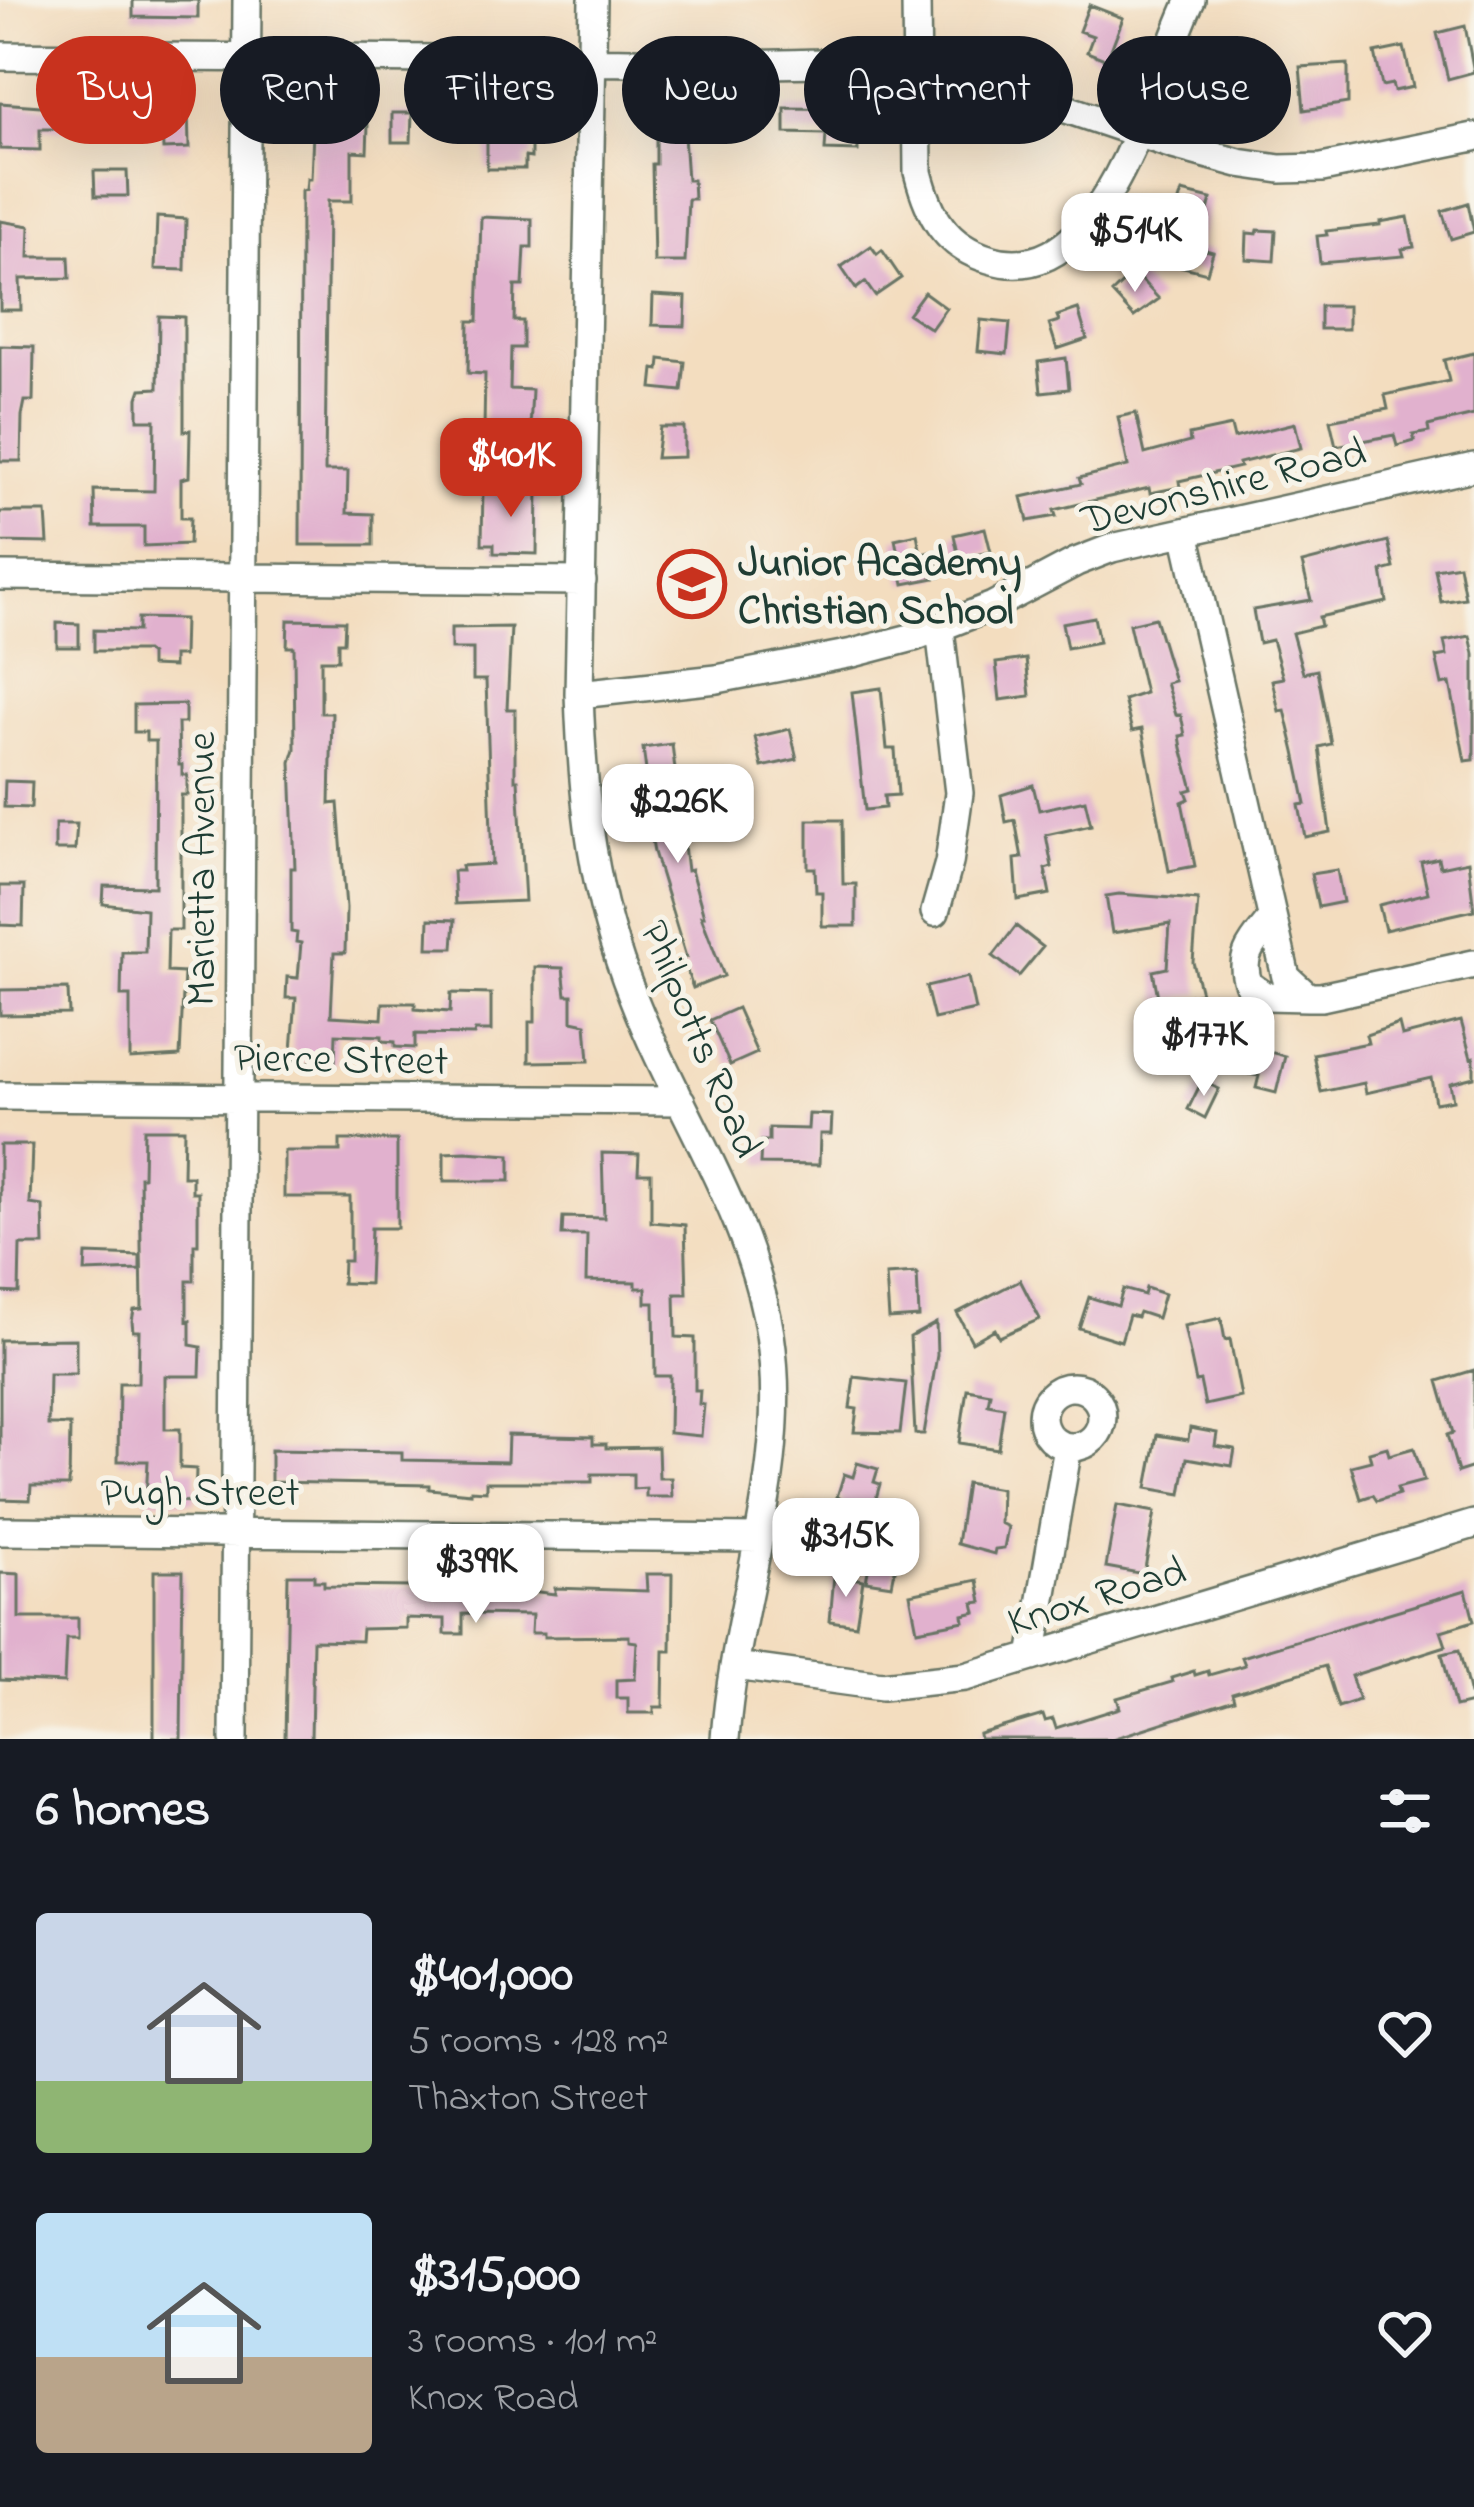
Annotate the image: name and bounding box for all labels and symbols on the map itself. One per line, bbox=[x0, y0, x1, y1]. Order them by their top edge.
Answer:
pin: $514K bbox=[1051, 193, 1219, 295]
pin: $401K bbox=[427, 418, 595, 520]
street label: Devonshire Road bbox=[1075, 424, 1373, 553]
place label: Junior Academy Christian School bbox=[738, 534, 1022, 643]
school or university icon: Junior Academy Christian School bbox=[657, 549, 727, 619]
street label: Marietta Avenue bbox=[173, 732, 234, 1006]
pin: $226K bbox=[594, 764, 762, 866]
street label: Philpotts Road bbox=[621, 912, 776, 1168]
pin: $177K bbox=[1120, 997, 1288, 1099]
street label: Pierce Street bbox=[233, 1029, 449, 1094]
street label: Pugh Street bbox=[100, 1464, 300, 1525]
pin: $315K bbox=[762, 1498, 930, 1600]
pin: $399K bbox=[392, 1524, 560, 1626]
street label: Knox Road bbox=[1001, 1542, 1194, 1654]

